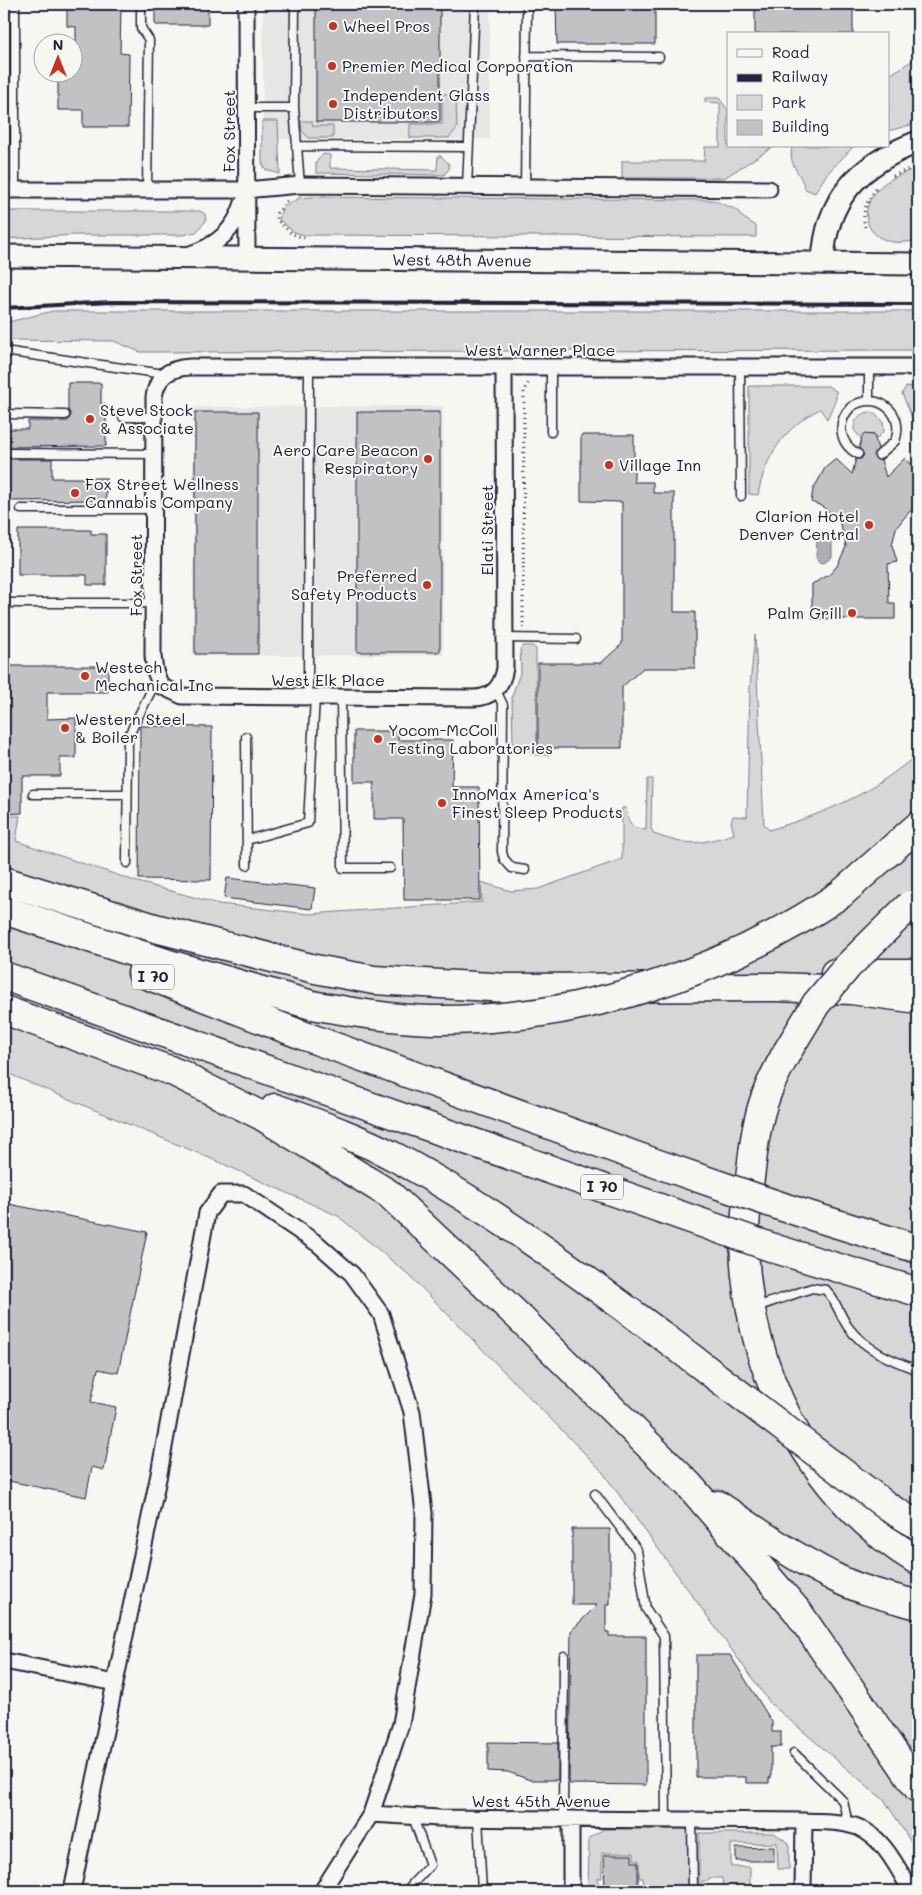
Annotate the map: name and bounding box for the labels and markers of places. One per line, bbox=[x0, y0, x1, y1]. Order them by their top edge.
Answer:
place label: Wheel Pros bbox=[343, 15, 430, 36]
marker: Wheel Pros bbox=[327, 20, 339, 32]
place label: Premier Medical Corporation bbox=[342, 55, 573, 76]
marker: Premier Medical Corporation bbox=[326, 60, 338, 72]
place label: Independent Glass Distributors bbox=[343, 84, 490, 123]
marker: Independent Glass Distributors bbox=[327, 98, 339, 110]
place label: Steve Stock & Associate bbox=[100, 399, 194, 438]
marker: Steve Stock & Associate bbox=[84, 413, 96, 425]
place label: Aero Care Beacon Respiratory bbox=[272, 439, 418, 478]
marker: Aero Care Beacon Respiratory bbox=[422, 453, 434, 465]
place label: Village Inn bbox=[619, 454, 701, 475]
marker: Village Inn bbox=[603, 459, 615, 471]
place label: Fox Street Wellness Cannabis Company bbox=[85, 473, 239, 512]
marker: Fox Street Wellness Cannabis Company bbox=[69, 487, 81, 499]
place label: Clarion Hotel Denver Central bbox=[738, 505, 859, 544]
marker: Clarion Hotel Denver Central bbox=[863, 519, 875, 531]
place label: Preferred Safety Products bbox=[291, 565, 417, 604]
marker: Preferred Safety Products bbox=[421, 579, 433, 591]
place label: Palm Grill bbox=[768, 602, 842, 623]
marker: Palm Grill bbox=[846, 607, 858, 619]
place label: Westech Mechanical Inc bbox=[95, 656, 214, 695]
marker: Westech Mechanical Inc bbox=[79, 670, 91, 682]
place label: Western Steel & Boiler bbox=[75, 708, 186, 747]
place label: Yocom-McColl Testing Laboratories bbox=[388, 719, 553, 758]
marker: Western Steel & Boiler bbox=[59, 722, 71, 734]
marker: Yocom-McColl Testing Laboratories bbox=[372, 733, 384, 745]
place label: InnoMax America's Finest Sleep Products bbox=[452, 783, 623, 822]
marker: InnoMax America's Finest Sleep Products bbox=[436, 797, 448, 809]

